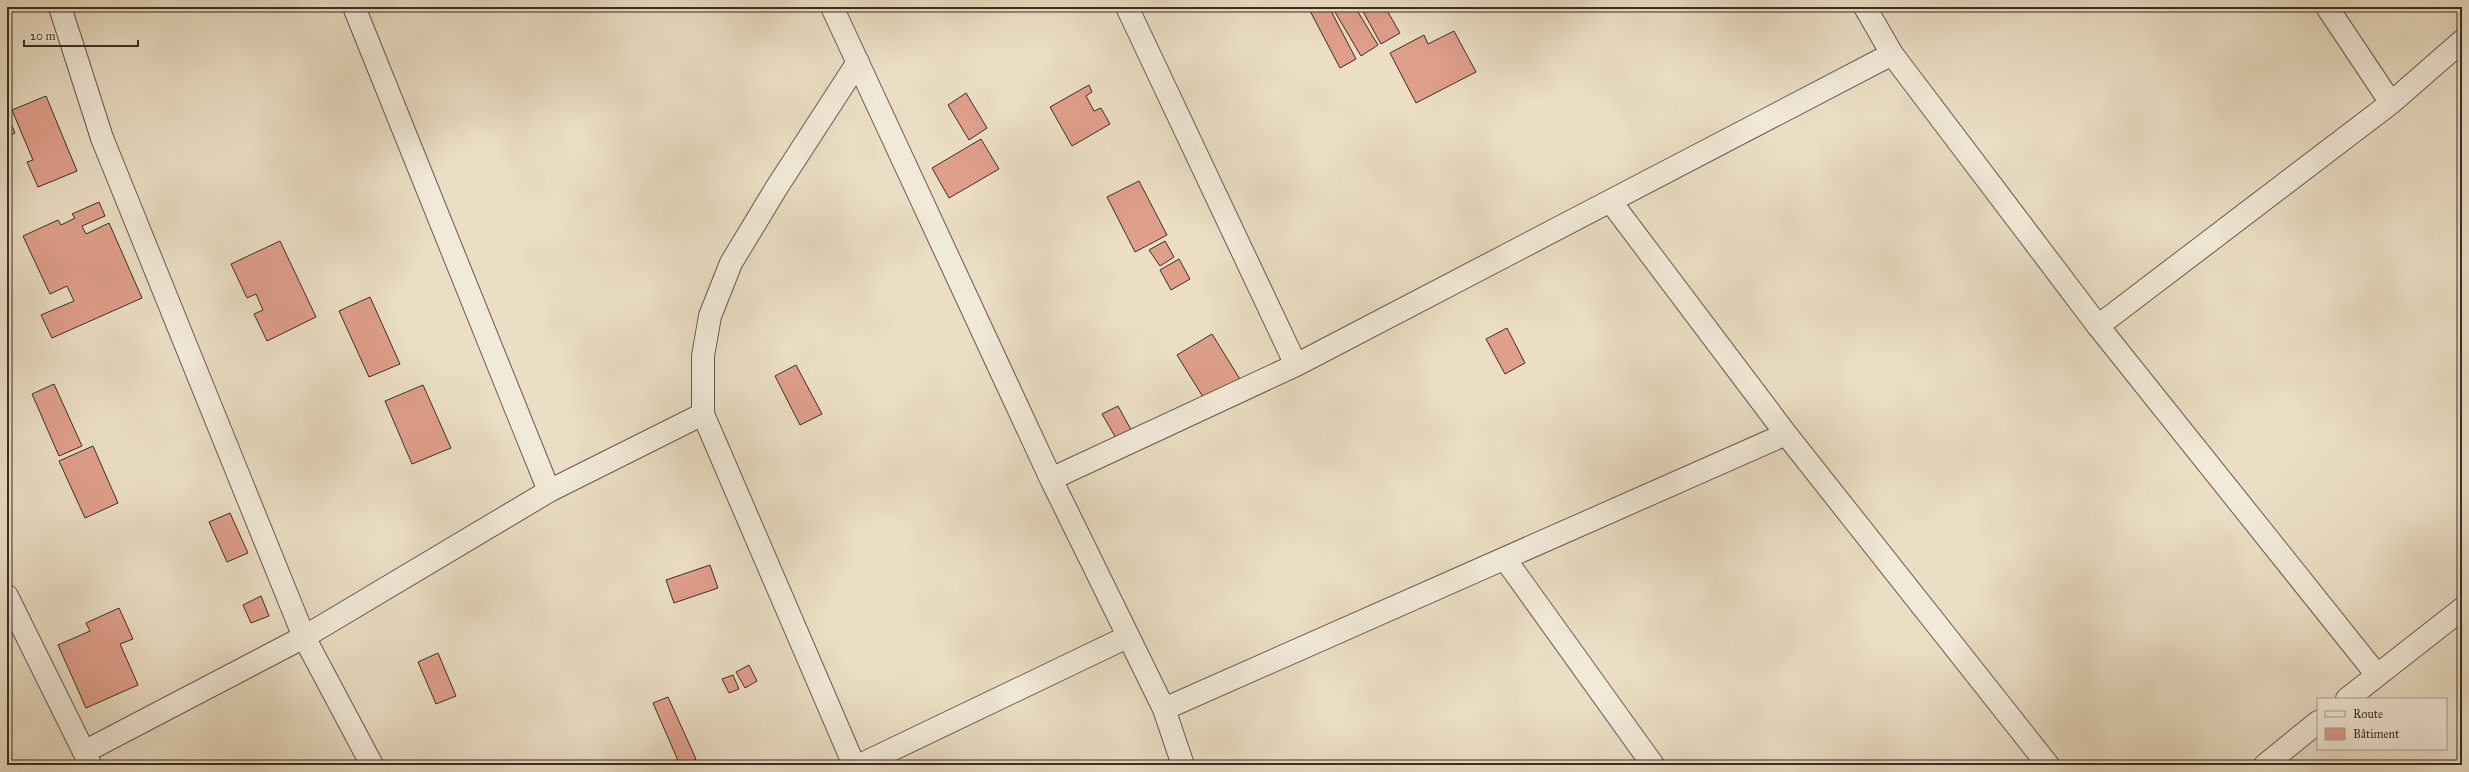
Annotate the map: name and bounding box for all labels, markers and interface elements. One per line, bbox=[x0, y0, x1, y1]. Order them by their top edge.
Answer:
scale bar bbox=[24, 22, 138, 48]
text: 20 m bbox=[30, 29, 56, 43]
legend bbox=[2317, 698, 2447, 750]
text: Route bbox=[2353, 707, 2383, 721]
text: Bâtiment bbox=[2353, 727, 2400, 741]

